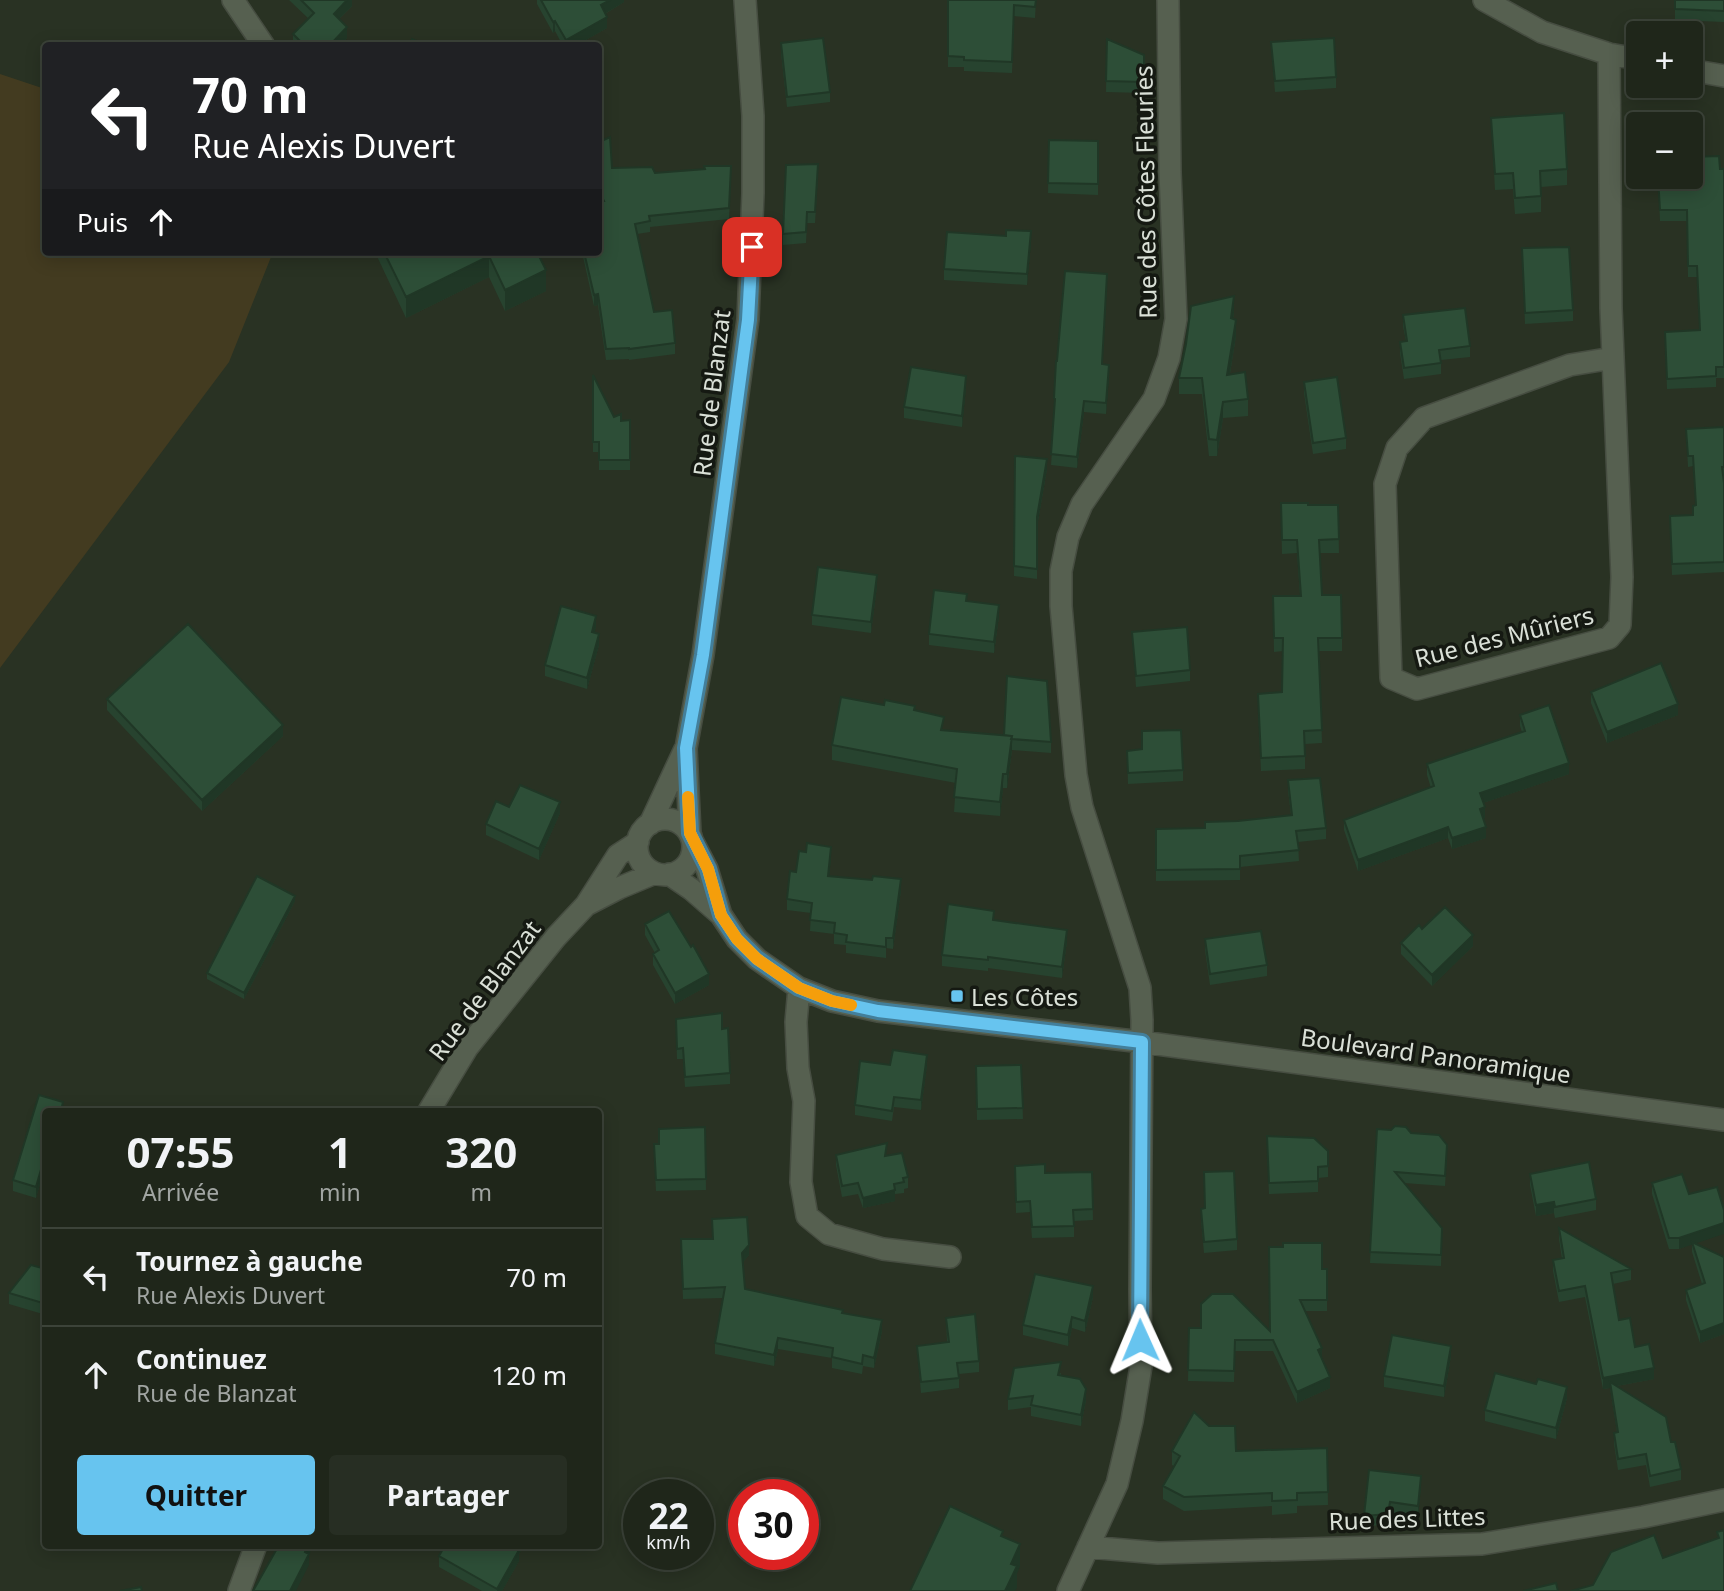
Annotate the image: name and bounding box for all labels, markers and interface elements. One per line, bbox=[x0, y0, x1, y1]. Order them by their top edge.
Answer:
map controls bbox=[1626, 21, 1703, 189]
button: + bbox=[1626, 21, 1703, 98]
text: 70 m bbox=[192, 61, 309, 127]
street label: Rue des Côtes Fleuries bbox=[1126, 65, 1164, 319]
icon: left bbox=[77, 70, 168, 161]
button: − bbox=[1626, 112, 1703, 189]
text: Rue Alexis Duvert bbox=[192, 124, 455, 167]
icon: ahead bbox=[142, 203, 180, 241]
text: Puis bbox=[77, 204, 128, 240]
pin bbox=[722, 217, 782, 277]
icon: arrive bbox=[733, 228, 771, 266]
street label: Rue de Blanzat bbox=[684, 308, 738, 478]
street label: Rue des Mûriers bbox=[1411, 598, 1597, 674]
street label: Rue de Blanzat bbox=[420, 913, 548, 1067]
place label: Les Côtes bbox=[971, 980, 1078, 1013]
marker: Les Côtes bbox=[949, 988, 965, 1004]
street label: Boulevard Panoramique bbox=[1299, 1020, 1573, 1090]
text: 07:55 bbox=[127, 1123, 234, 1180]
text: 1 bbox=[328, 1123, 352, 1180]
text: 320 bbox=[445, 1123, 517, 1180]
text: Arrivée bbox=[142, 1176, 219, 1208]
text: min bbox=[319, 1176, 361, 1208]
text: m bbox=[471, 1176, 492, 1208]
text: Tournez à gauche bbox=[136, 1243, 363, 1279]
icon: left bbox=[77, 1258, 115, 1296]
text: 70 m bbox=[506, 1259, 567, 1295]
text: Rue Alexis Duvert bbox=[136, 1279, 325, 1311]
position arrow bbox=[1103, 1303, 1177, 1377]
text: Continuez bbox=[136, 1341, 267, 1377]
icon: ahead bbox=[77, 1356, 115, 1394]
text: 120 m bbox=[491, 1357, 567, 1393]
text: Rue de Blanzat bbox=[136, 1377, 297, 1409]
button: Quitter bbox=[77, 1455, 315, 1535]
button: Partager bbox=[329, 1455, 567, 1535]
speed limit sign: 30 bbox=[728, 1479, 819, 1570]
text: 22 bbox=[648, 1492, 689, 1539]
street label: Rue des Littes bbox=[1328, 1499, 1486, 1537]
text: km/h bbox=[646, 1530, 691, 1554]

